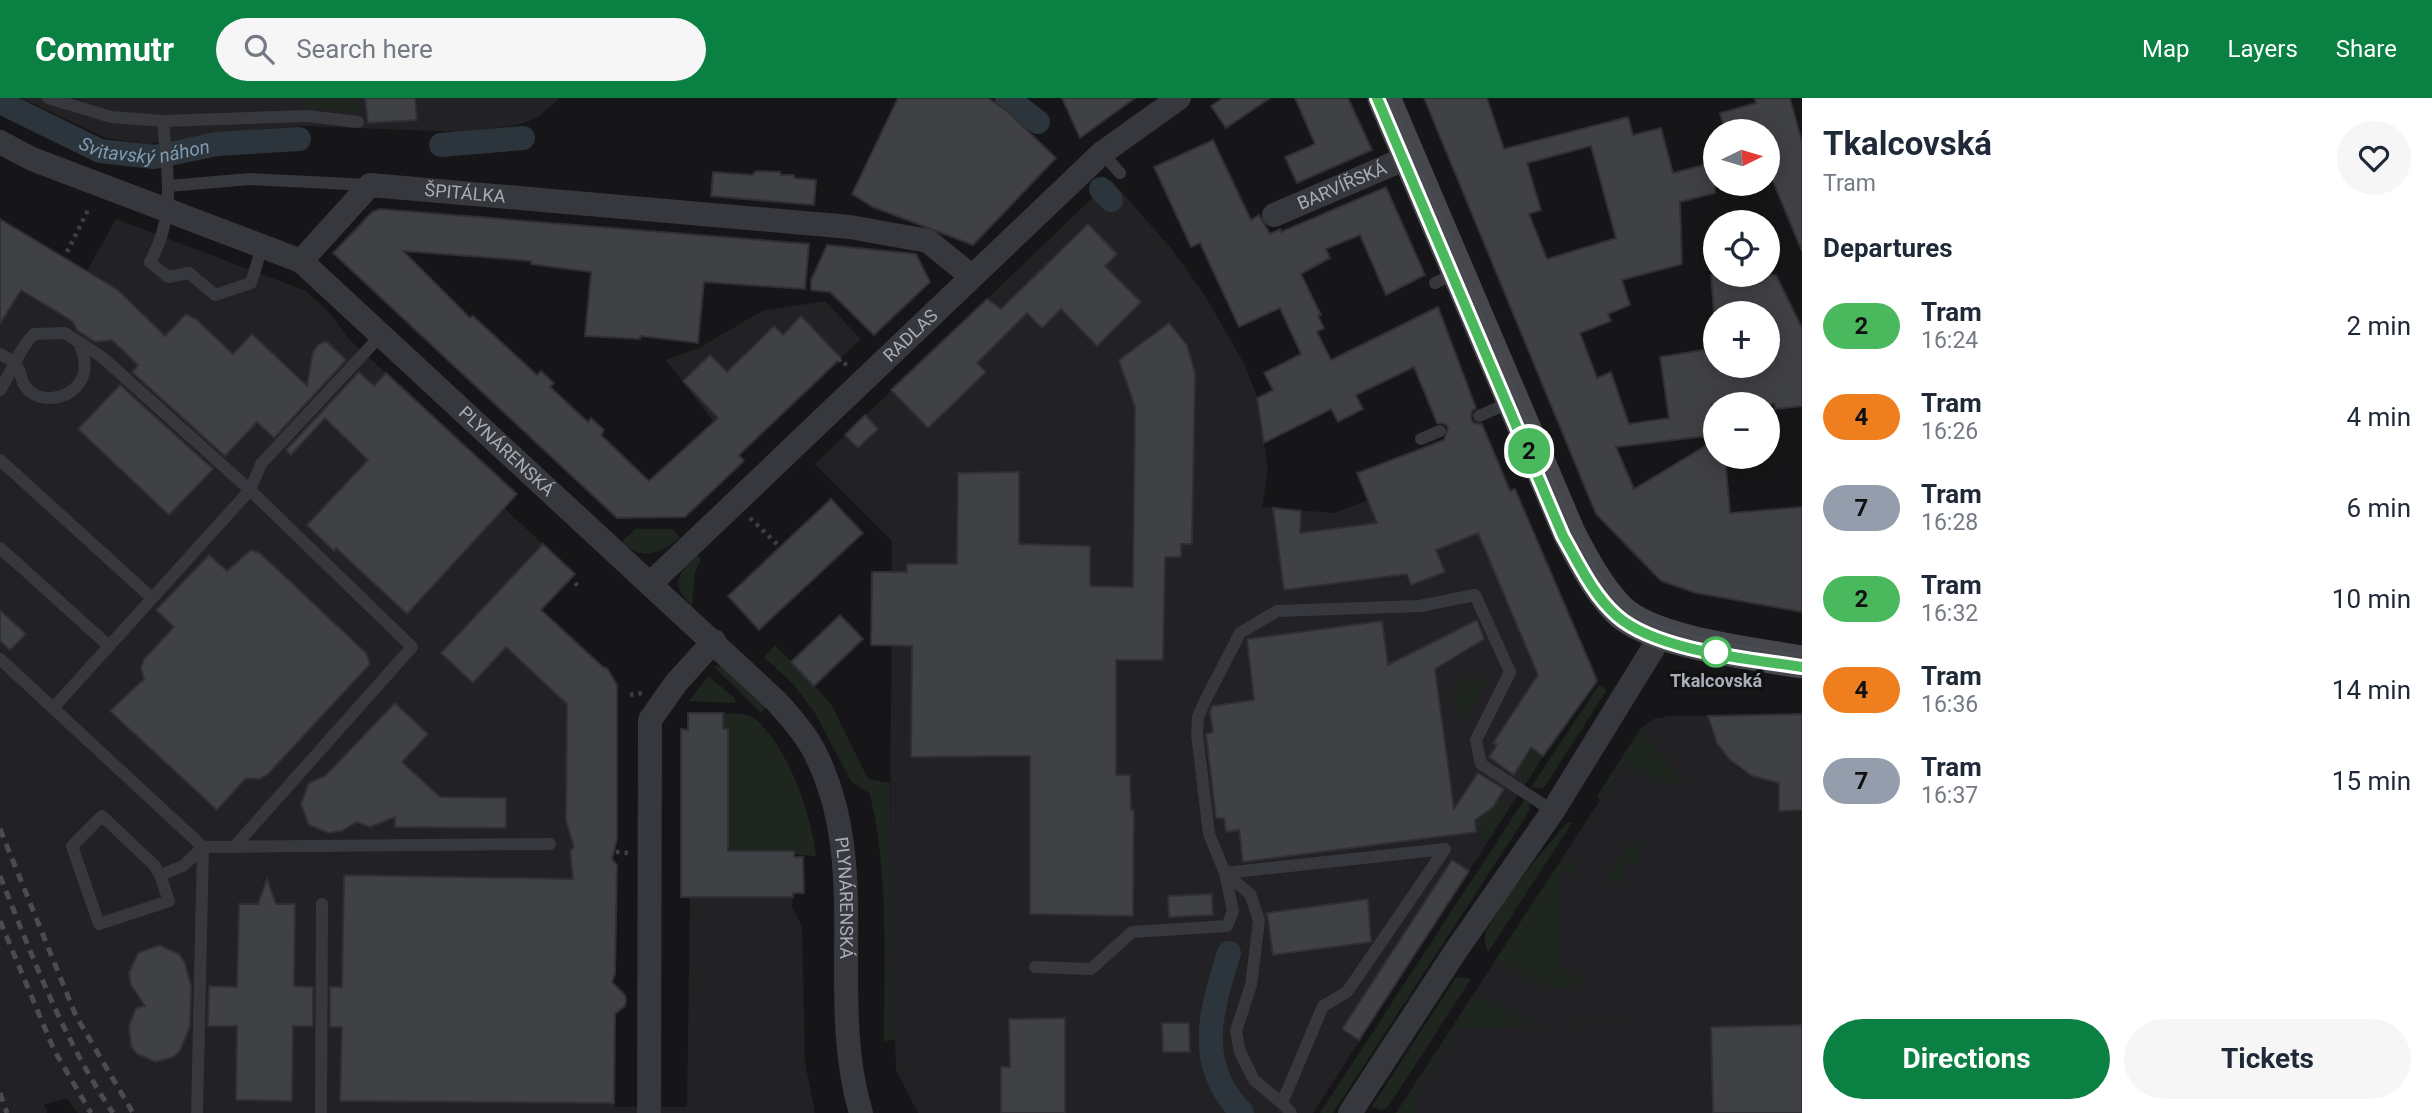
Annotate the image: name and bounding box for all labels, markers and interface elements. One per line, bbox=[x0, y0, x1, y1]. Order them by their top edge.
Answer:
search box bbox=[216, 18, 706, 81]
text: Commutr bbox=[35, 30, 174, 69]
icon: search bbox=[240, 30, 278, 68]
text: Search here bbox=[296, 34, 433, 64]
text: Map bbox=[2142, 35, 2190, 63]
text: Layers bbox=[2228, 35, 2298, 63]
text: Share bbox=[2336, 35, 2397, 63]
north arrow bbox=[1703, 119, 1780, 196]
map controls bbox=[1703, 119, 1780, 469]
button: heart bbox=[2337, 121, 2411, 195]
text: Tkalcovská bbox=[1823, 124, 1992, 163]
water label: Svitavský náhon bbox=[75, 132, 212, 169]
street label: BARVÍŘSKÁ bbox=[1294, 157, 1390, 214]
text: Tram bbox=[1823, 170, 1876, 197]
street label: ŠPITÁLKA bbox=[424, 179, 507, 207]
button: locate bbox=[1703, 210, 1780, 287]
text: Departures bbox=[1823, 233, 1953, 263]
text: Tram bbox=[1921, 297, 1982, 327]
button: + bbox=[1703, 301, 1780, 378]
street label: RADLAS bbox=[879, 304, 942, 366]
text: 2 min bbox=[2346, 311, 2411, 341]
text: 2 bbox=[1855, 312, 1868, 340]
text: 16:24 bbox=[1921, 327, 1978, 354]
text: Tram bbox=[1921, 388, 1982, 418]
button: − bbox=[1703, 392, 1780, 469]
street label: PLYNÁRENSKÁ bbox=[455, 402, 559, 500]
text: 4 min bbox=[2346, 402, 2411, 432]
text: 4 bbox=[1855, 403, 1868, 431]
text: 16:26 bbox=[1921, 418, 1978, 445]
line badge: 2 bbox=[1506, 428, 1552, 474]
text: 2 bbox=[1522, 437, 1536, 465]
text: Tram bbox=[1921, 479, 1982, 509]
text: 6 min bbox=[2346, 493, 2411, 523]
text: 7 bbox=[1855, 494, 1868, 522]
text: 16:28 bbox=[1921, 509, 1978, 536]
text: Tram bbox=[1921, 570, 1982, 600]
text: 10 min bbox=[2332, 584, 2411, 614]
text: 2 bbox=[1855, 585, 1868, 613]
text: 16:32 bbox=[1921, 600, 1978, 627]
marker: Tkalcovská bbox=[1701, 637, 1731, 667]
text: Tram bbox=[1921, 661, 1982, 691]
place label: Tkalcovská bbox=[1670, 670, 1762, 691]
text: 14 min bbox=[2332, 675, 2411, 705]
text: 4 bbox=[1855, 676, 1868, 704]
text: 16:36 bbox=[1921, 691, 1978, 718]
text: Tram bbox=[1921, 752, 1982, 782]
text: 15 min bbox=[2332, 766, 2411, 796]
text: 7 bbox=[1855, 767, 1868, 795]
text: 16:37 bbox=[1921, 782, 1978, 809]
street label: PLYNÁRENSKÁ bbox=[831, 835, 857, 959]
button: Directions bbox=[1823, 1019, 2110, 1099]
button: Tickets bbox=[2124, 1019, 2411, 1099]

